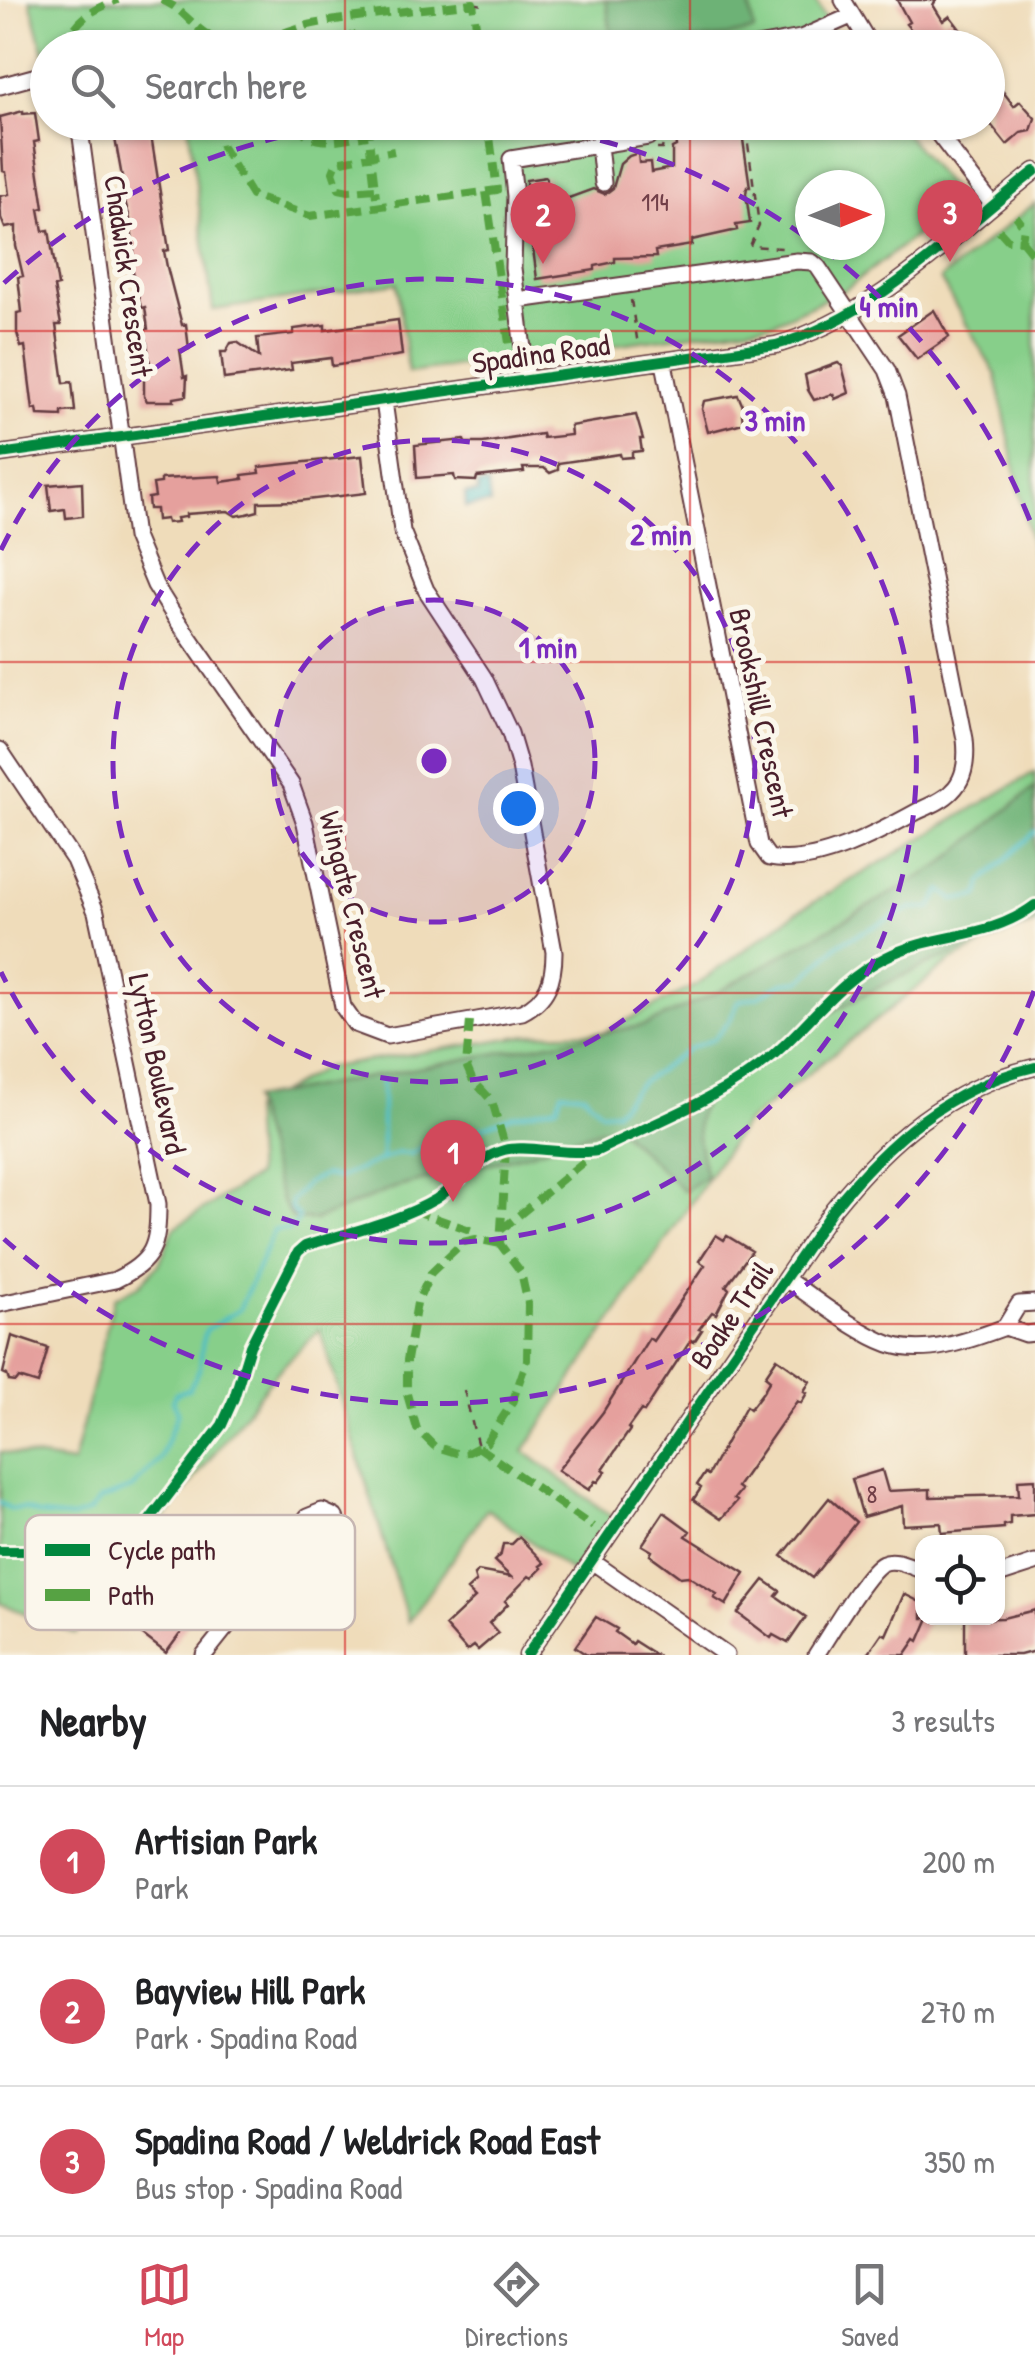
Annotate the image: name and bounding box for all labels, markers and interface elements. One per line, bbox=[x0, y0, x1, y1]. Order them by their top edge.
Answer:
search box bbox=[30, 30, 1005, 140]
icon: search bbox=[65, 58, 120, 113]
text: Search here bbox=[145, 59, 307, 111]
north arrow bbox=[795, 170, 885, 260]
street label: Chadwick Crescent bbox=[95, 173, 163, 380]
pin: 3 bbox=[918, 180, 982, 262]
pin: 2 bbox=[510, 182, 576, 264]
house number: 114 bbox=[641, 185, 669, 219]
text: 4 min bbox=[860, 286, 918, 326]
street label: Spadina Road bbox=[470, 324, 612, 382]
text: 3 min bbox=[744, 400, 806, 440]
text: 2 min bbox=[630, 514, 692, 554]
street label: Brookshill Crescent bbox=[720, 604, 804, 822]
text: 1 min bbox=[519, 627, 577, 667]
centre of rings bbox=[416, 743, 452, 779]
your location bbox=[493, 783, 544, 834]
street label: Wingate Crescent bbox=[310, 807, 396, 1003]
street label: Lytton Boulevard bbox=[119, 970, 197, 1158]
pin: 1 bbox=[420, 1120, 486, 1202]
street label: Boake Trail bbox=[680, 1253, 782, 1376]
house number: 8 bbox=[867, 1477, 877, 1511]
legend bbox=[25, 1515, 355, 1630]
text: Cycle path bbox=[108, 1531, 216, 1569]
map controls bbox=[915, 1535, 1005, 1625]
button: locate bbox=[915, 1535, 1005, 1625]
text: Path bbox=[108, 1576, 154, 1614]
text: Nearby bbox=[40, 1692, 147, 1749]
text: 3 results bbox=[891, 1699, 995, 1742]
text: Artisian Park bbox=[135, 1814, 317, 1866]
text: 1 bbox=[67, 1840, 78, 1883]
text: 200 m bbox=[922, 1840, 995, 1883]
text: Park bbox=[135, 1866, 189, 1909]
text: Bayview Hill Park bbox=[135, 1964, 365, 2016]
text: 2 bbox=[65, 1990, 80, 2033]
text: 270 m bbox=[921, 1990, 995, 2033]
text: Park · Spadina Road bbox=[135, 2016, 357, 2059]
text: Spadina Road / Weldrick Road East bbox=[135, 2114, 600, 2166]
text: 3 bbox=[65, 2140, 80, 2183]
text: 350 m bbox=[924, 2140, 995, 2183]
text: Bus stop · Spadina Road bbox=[135, 2166, 402, 2209]
tab: Map bbox=[137, 2257, 192, 2355]
tab: Directions bbox=[465, 2257, 568, 2355]
tab: Saved bbox=[841, 2257, 898, 2355]

